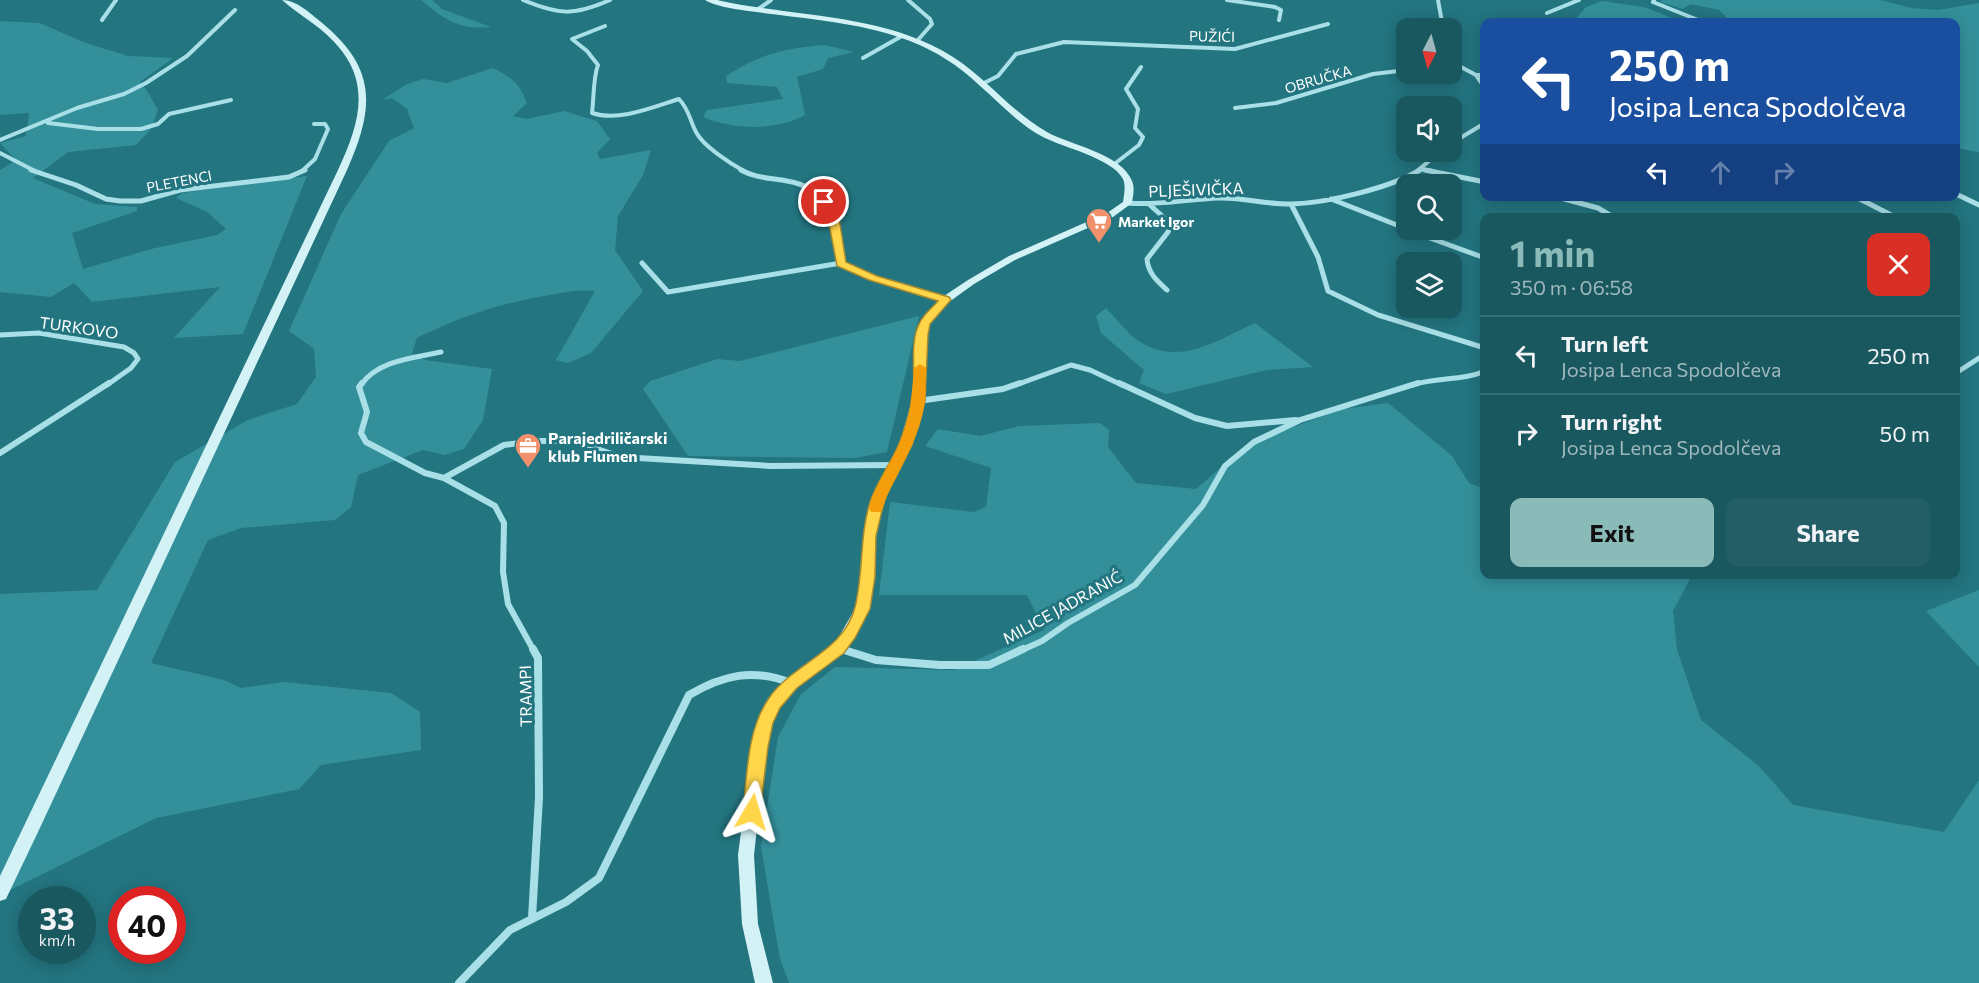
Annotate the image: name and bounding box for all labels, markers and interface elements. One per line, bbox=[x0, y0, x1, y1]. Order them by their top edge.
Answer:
north arrow bbox=[1396, 18, 1462, 84]
map controls bbox=[1396, 18, 1462, 318]
street label: PUŽIĆI bbox=[1189, 27, 1235, 45]
text: 250 m bbox=[1609, 38, 1730, 90]
icon: left bbox=[1510, 42, 1588, 120]
street label: OBRUČKA bbox=[1283, 61, 1354, 97]
text: Josipa Lenca Spodolčeva bbox=[1609, 90, 1907, 123]
button: sound bbox=[1396, 96, 1462, 162]
icon: left bbox=[1641, 156, 1674, 189]
icon: ahead bbox=[1704, 156, 1737, 189]
icon: right bbox=[1767, 156, 1800, 189]
street label: PLETENCI bbox=[145, 166, 213, 196]
button: search bbox=[1396, 174, 1462, 240]
pin bbox=[798, 176, 849, 227]
street label: PLJEŠIVIČKA bbox=[1148, 178, 1244, 200]
icon: arrive bbox=[807, 185, 840, 218]
supermarket icon: Market Igor bbox=[1084, 206, 1114, 244]
place label: Market Igor bbox=[1118, 213, 1194, 230]
text: 1 min bbox=[1510, 230, 1595, 274]
button: close bbox=[1867, 233, 1930, 296]
button: layers bbox=[1396, 252, 1462, 318]
text: 350 m · 06:58 bbox=[1510, 275, 1633, 299]
street label: TURKOVO bbox=[38, 312, 120, 342]
text: Turn left bbox=[1561, 330, 1648, 357]
icon: left bbox=[1510, 339, 1543, 372]
text: 250 m bbox=[1867, 342, 1930, 369]
text: Josipa Lenca Spodolčeva bbox=[1561, 357, 1781, 381]
text: Turn right bbox=[1561, 408, 1662, 435]
icon: right bbox=[1510, 417, 1543, 450]
text: 50 m bbox=[1880, 420, 1930, 447]
place label: Parajedriličarski klub Flumen bbox=[548, 428, 667, 465]
office icon: Parajedriličarski klub Flumen bbox=[513, 431, 543, 469]
text: Josipa Lenca Spodolčeva bbox=[1561, 435, 1781, 459]
button: Exit bbox=[1510, 498, 1714, 567]
button: Share bbox=[1726, 498, 1930, 567]
street label: MILICE JADRANIĆ bbox=[999, 566, 1125, 648]
street label: TRAMPI bbox=[515, 665, 535, 727]
position arrow bbox=[720, 780, 784, 844]
speed limit sign: 40 bbox=[108, 886, 186, 964]
text: 33 bbox=[40, 899, 74, 936]
text: km/h bbox=[39, 931, 75, 949]

